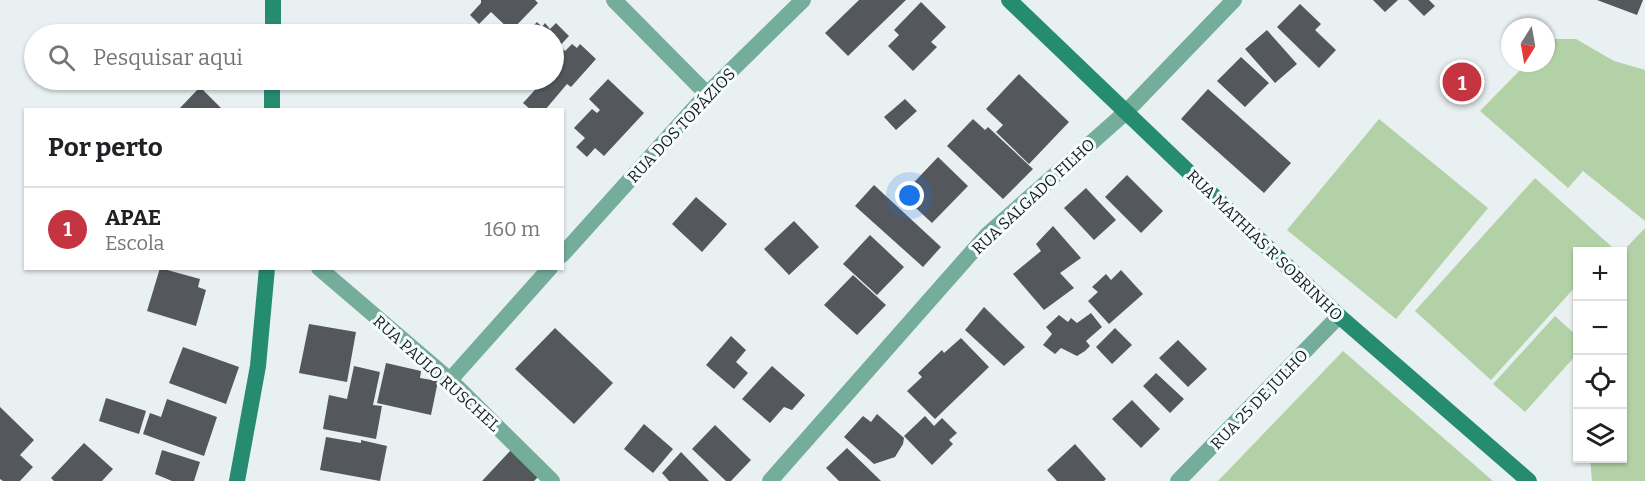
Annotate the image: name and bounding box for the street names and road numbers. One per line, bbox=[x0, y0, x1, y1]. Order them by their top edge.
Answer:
street label: RUA DOS TOPÁZIOS bbox=[623, 64, 739, 186]
street label: RUA SALGADO FILHO bbox=[968, 135, 1099, 258]
street label: RUA MATHIAS R SOBRINHO bbox=[1183, 166, 1346, 325]
street label: RUA PAULO RUSCHEL bbox=[369, 311, 504, 435]
street label: RUA 25 DE JULHO bbox=[1207, 345, 1312, 453]

